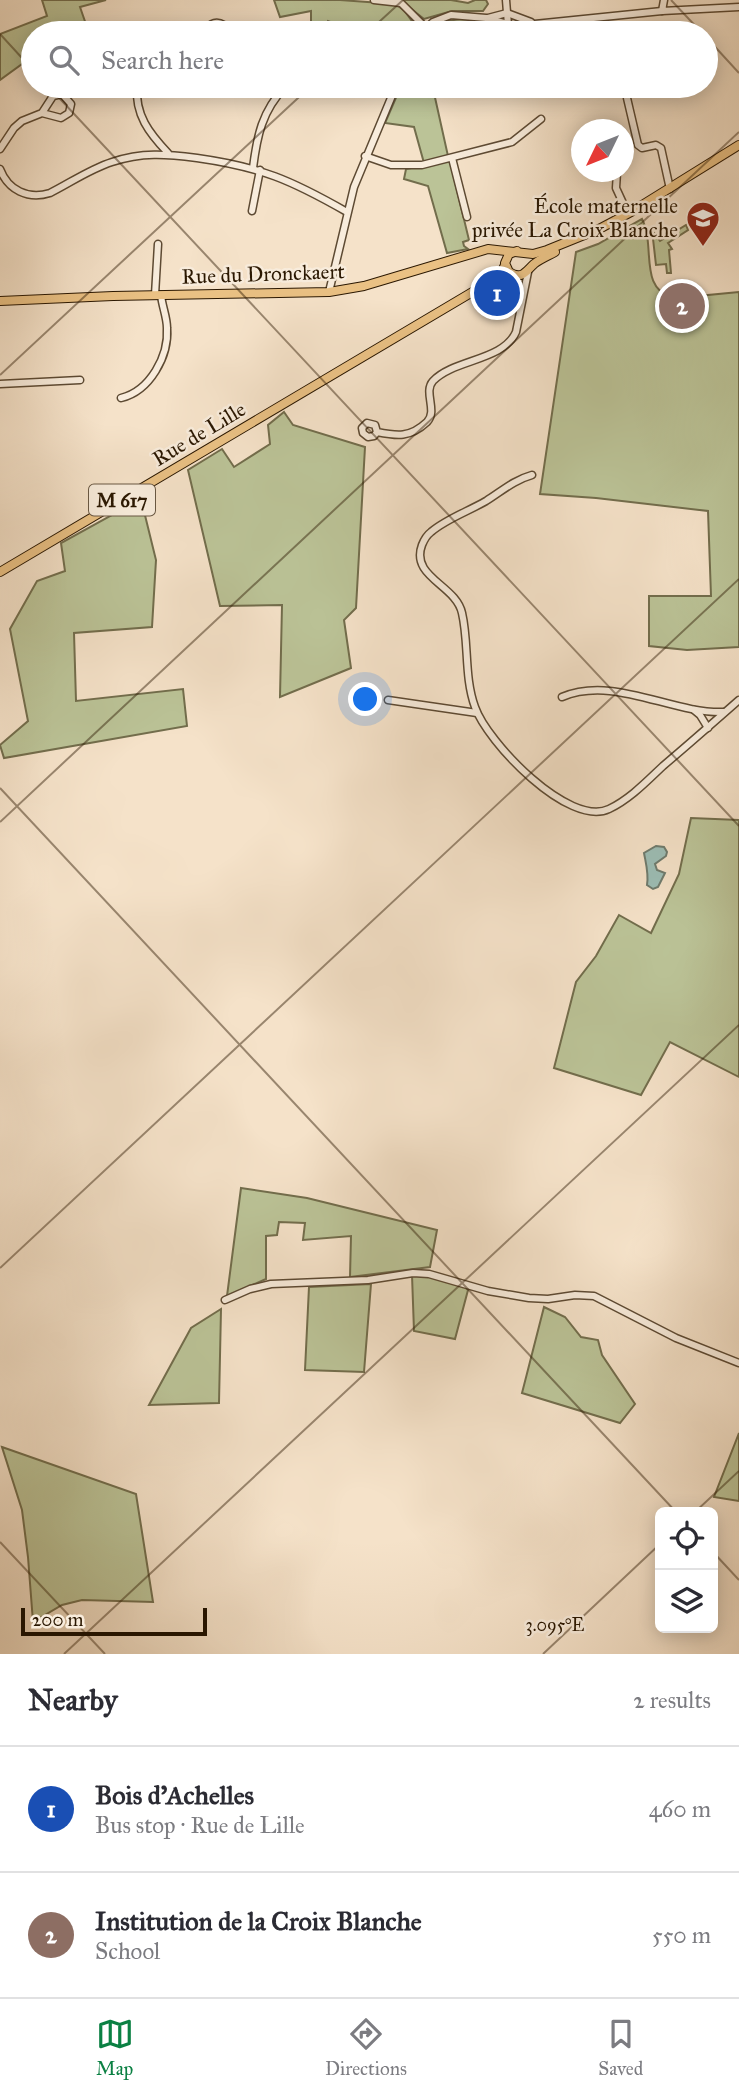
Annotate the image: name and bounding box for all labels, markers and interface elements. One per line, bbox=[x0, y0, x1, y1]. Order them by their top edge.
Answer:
search box bbox=[21, 21, 718, 98]
icon: search bbox=[45, 41, 83, 79]
text: Search here bbox=[101, 44, 224, 76]
north arrow bbox=[571, 119, 634, 182]
place label: École maternelle privée La Croix Blanche bbox=[471, 192, 678, 243]
school or university icon: École maternelle privée La Croix Blanche bbox=[684, 199, 722, 248]
street label: Rue du Dronckaert bbox=[181, 258, 346, 290]
pin: 1 bbox=[474, 267, 520, 319]
pin: 2 bbox=[659, 280, 705, 332]
street label: Rue de Lille bbox=[148, 396, 251, 472]
road number: M 617 bbox=[89, 485, 155, 516]
your location bbox=[348, 682, 382, 716]
map controls bbox=[655, 1507, 718, 1633]
button: locate bbox=[655, 1507, 718, 1570]
button: layers bbox=[655, 1570, 718, 1633]
scale bar bbox=[21, 1605, 206, 1637]
text: 200 m bbox=[32, 1608, 84, 1631]
text: 3.095°E bbox=[526, 1614, 585, 1636]
text: Nearby bbox=[28, 1682, 118, 1718]
text: 2 results bbox=[633, 1686, 711, 1714]
text: Bois d'Achelles bbox=[95, 1779, 254, 1811]
text: 1 bbox=[46, 1795, 56, 1823]
text: 460 m bbox=[649, 1795, 711, 1823]
text: Bus stop · Rue de Lille bbox=[95, 1811, 305, 1839]
text: Institution de la Croix Blanche bbox=[95, 1905, 422, 1937]
text: 2 bbox=[45, 1921, 57, 1949]
text: 550 m bbox=[652, 1921, 711, 1949]
text: School bbox=[95, 1937, 160, 1965]
tab: Map bbox=[96, 2015, 134, 2080]
tab: Directions bbox=[325, 2015, 407, 2080]
tab: Saved bbox=[598, 2015, 643, 2080]

